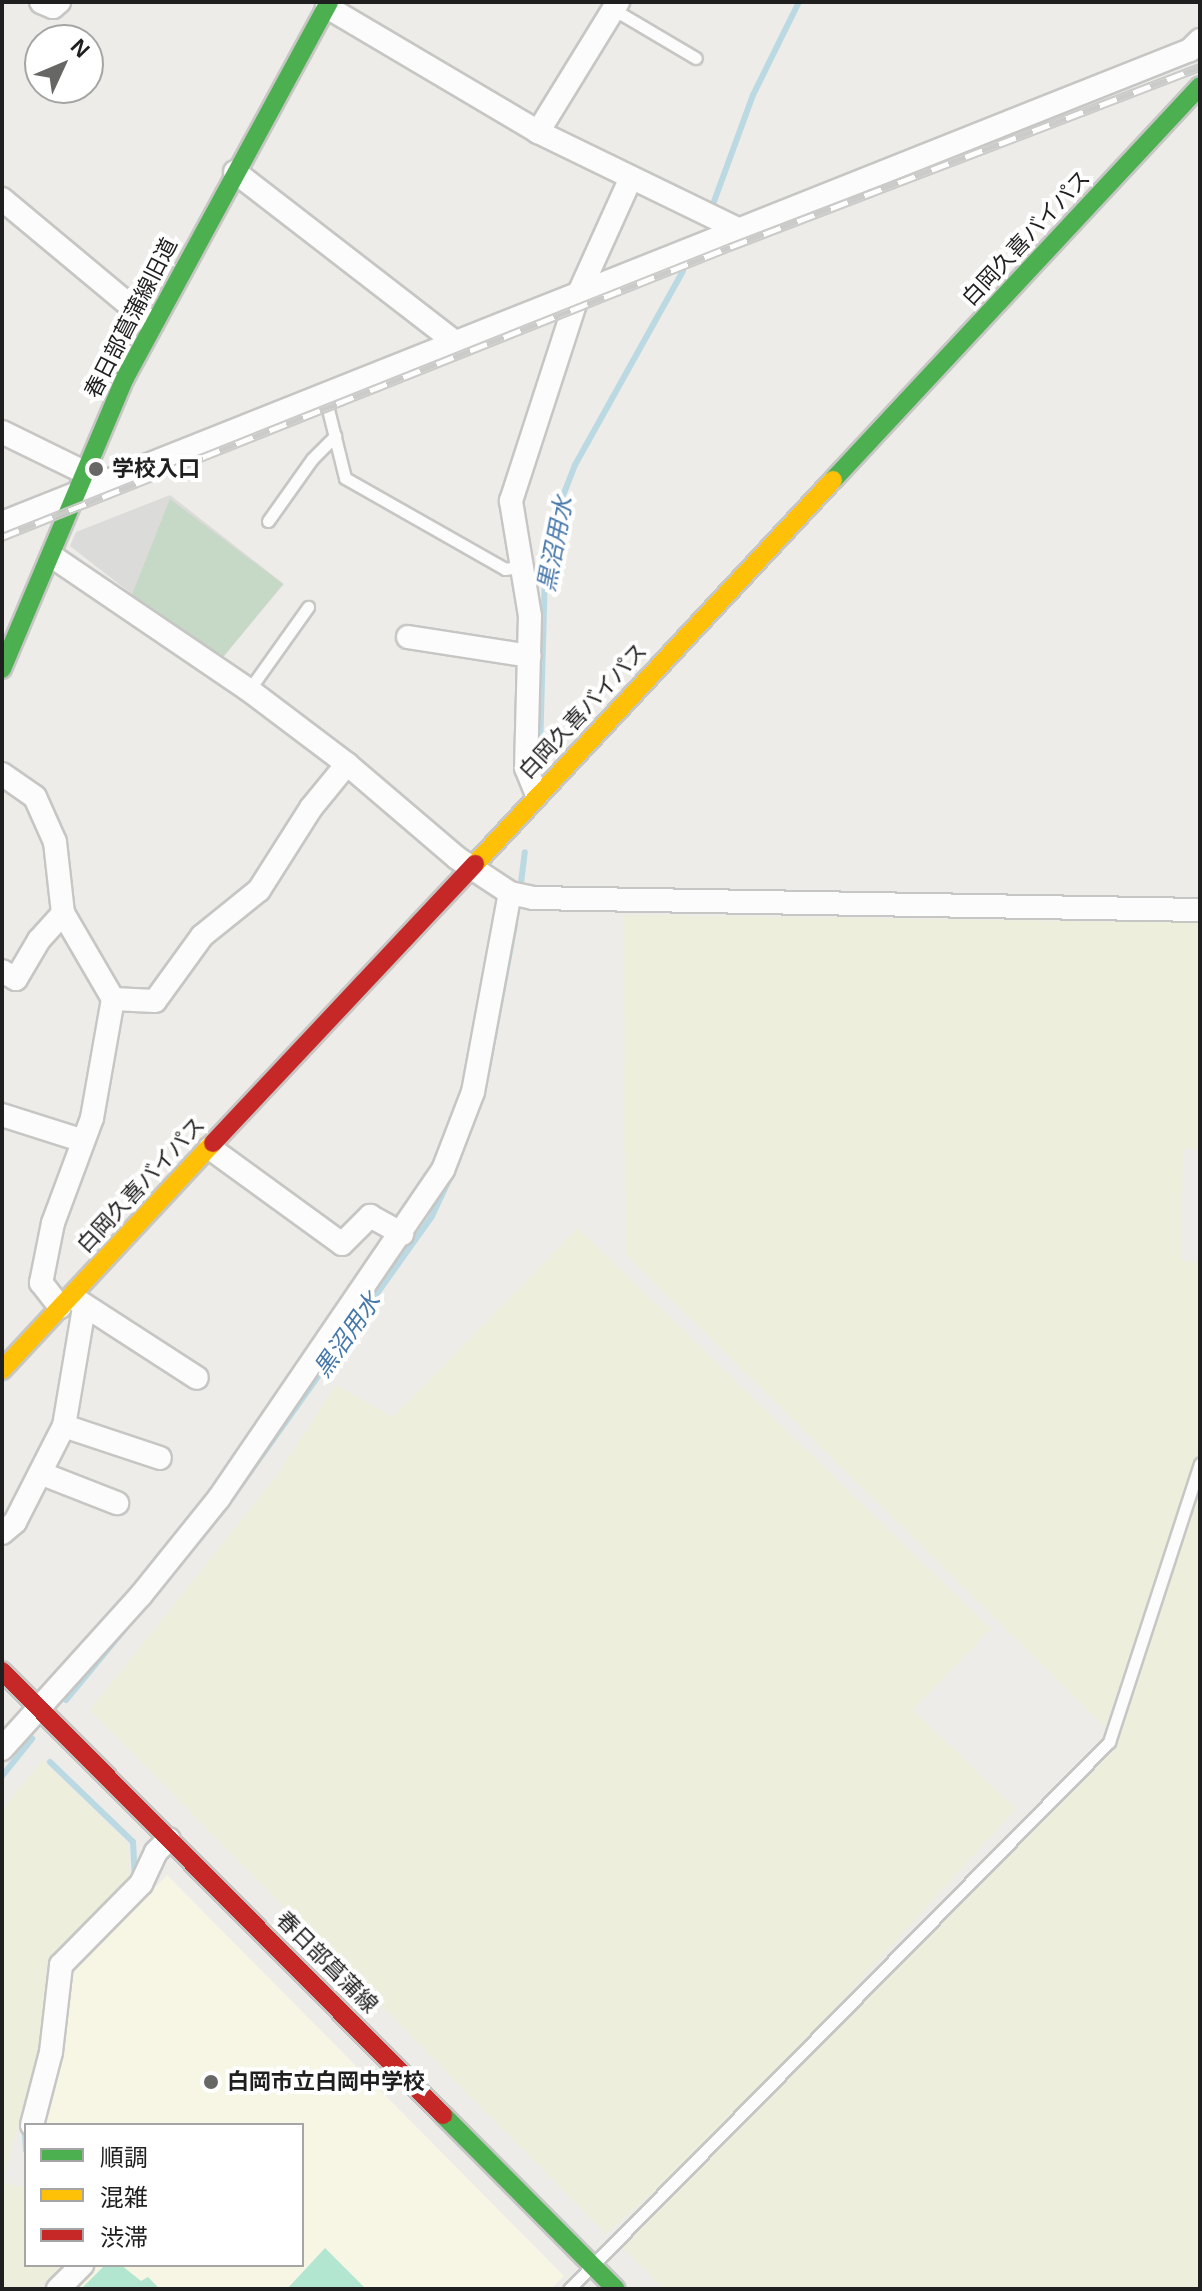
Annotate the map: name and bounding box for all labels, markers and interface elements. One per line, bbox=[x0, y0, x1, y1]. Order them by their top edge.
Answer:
north arrow bbox=[24, 24, 104, 104]
text: N bbox=[66, 34, 95, 63]
street label: 白岡久喜バイパス bbox=[956, 165, 1096, 311]
street label: 春日部菖蒲線旧道 bbox=[79, 234, 183, 402]
place label: 学校入口 bbox=[112, 456, 200, 482]
marker: 学校入口 bbox=[87, 460, 105, 478]
water label: 黒沼用水 bbox=[532, 494, 578, 594]
street label: 白岡久喜バイパス bbox=[513, 638, 653, 784]
street label: 白岡久喜バイパス bbox=[71, 1112, 211, 1258]
water label: 黒沼用水 bbox=[308, 1287, 386, 1383]
street label: 春日部菖蒲線 bbox=[271, 1906, 383, 2018]
place label: 白岡市立白岡中学校 bbox=[227, 2069, 425, 2095]
marker: 白岡市立白岡中学校 bbox=[202, 2073, 220, 2091]
legend bbox=[24, 2123, 304, 2267]
text: 順調 bbox=[100, 2144, 148, 2171]
text: 混雑 bbox=[100, 2184, 148, 2211]
text: 渋滞 bbox=[100, 2224, 148, 2251]

